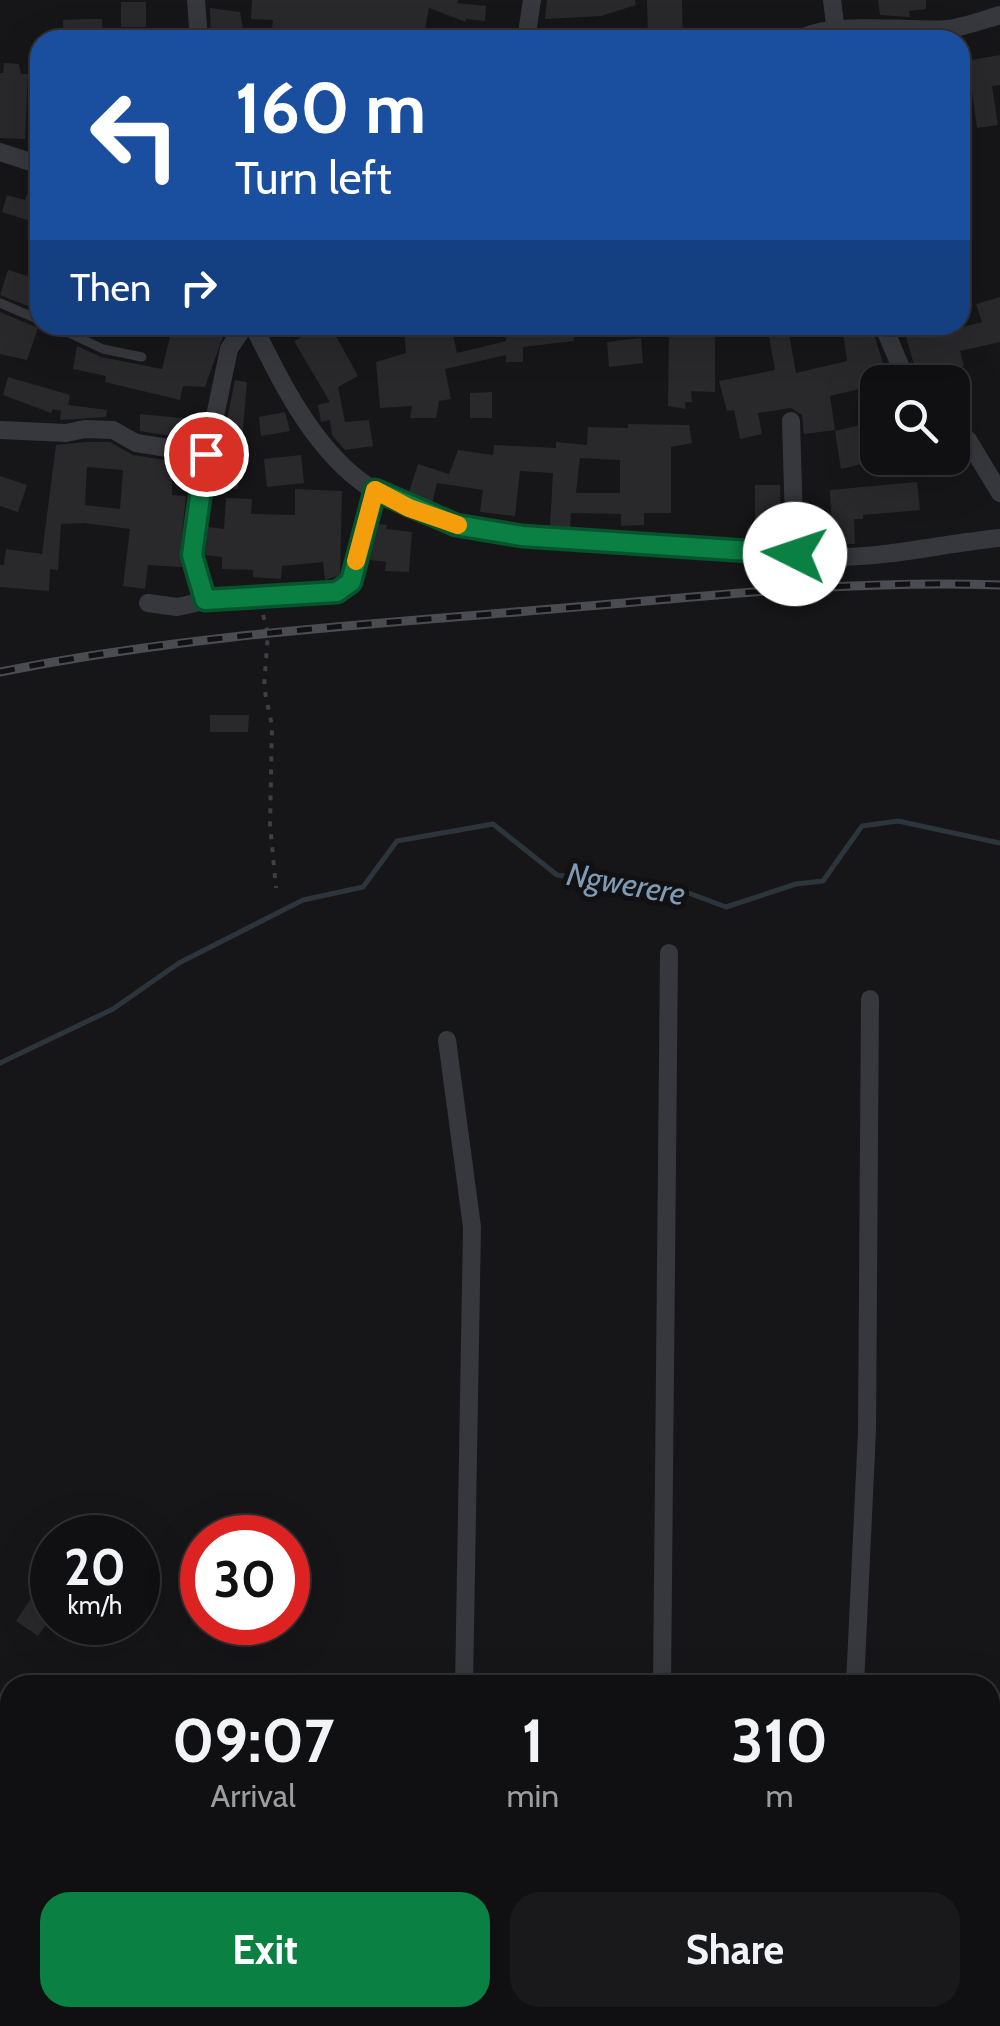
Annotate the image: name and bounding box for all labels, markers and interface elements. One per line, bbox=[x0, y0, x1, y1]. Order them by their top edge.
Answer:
text: 160 m bbox=[235, 65, 426, 151]
icon: left bbox=[70, 70, 200, 200]
text: Turn left bbox=[235, 151, 392, 205]
icon: right bbox=[171, 260, 226, 315]
text: Then bbox=[70, 264, 151, 311]
map controls bbox=[860, 365, 970, 475]
button: search bbox=[860, 365, 970, 475]
pin bbox=[164, 412, 249, 497]
icon: arrive bbox=[179, 427, 234, 482]
position arrow bbox=[743, 502, 847, 606]
water label: Ngwerere bbox=[564, 854, 688, 913]
speed limit sign: 30 bbox=[180, 1515, 310, 1645]
text: 20 bbox=[64, 1537, 126, 1598]
text: km/h bbox=[68, 1590, 122, 1620]
text: 09:07 bbox=[172, 1704, 334, 1777]
text: 1 bbox=[522, 1704, 544, 1777]
text: 310 bbox=[731, 1704, 828, 1777]
text: Arrival bbox=[211, 1776, 296, 1815]
text: min bbox=[506, 1776, 559, 1815]
text: m bbox=[766, 1776, 794, 1815]
button: Exit bbox=[40, 1892, 490, 2007]
button: Share bbox=[510, 1892, 960, 2007]

